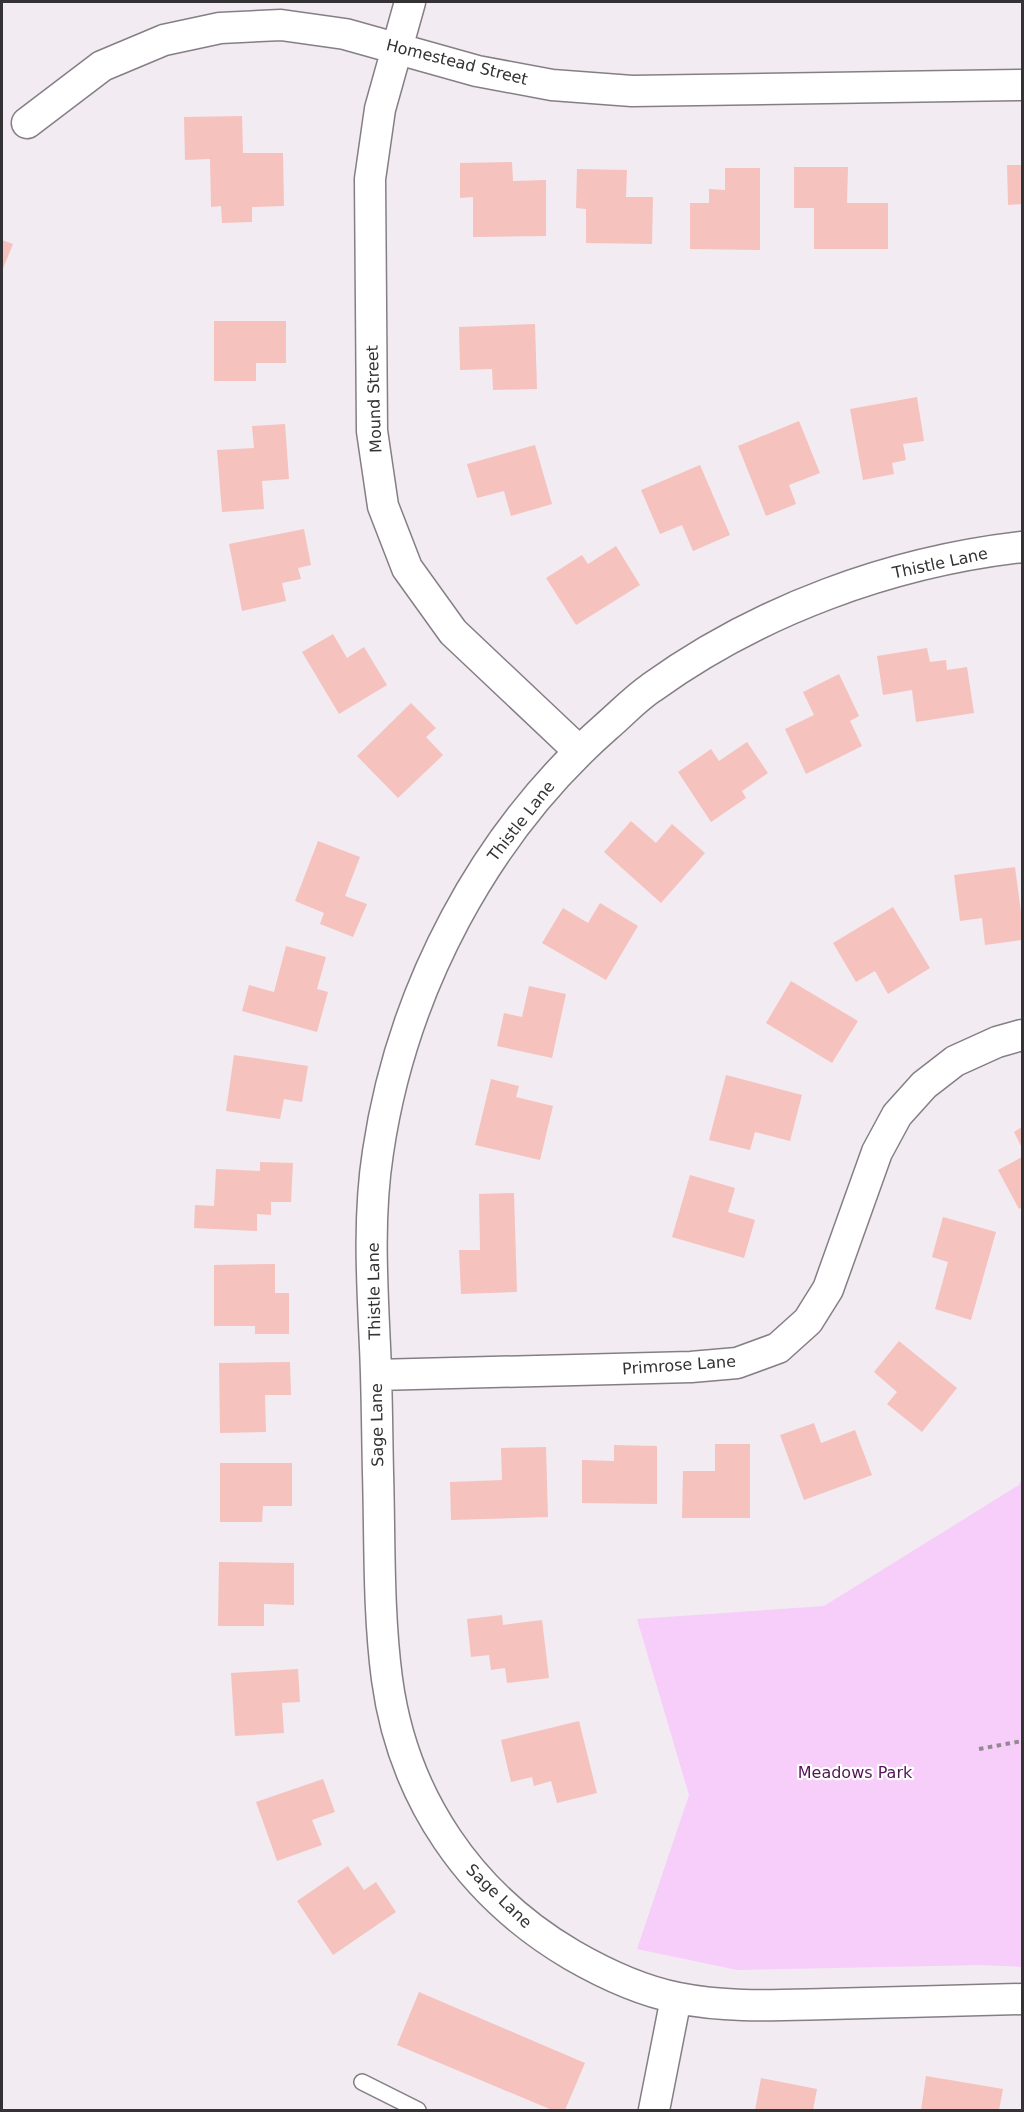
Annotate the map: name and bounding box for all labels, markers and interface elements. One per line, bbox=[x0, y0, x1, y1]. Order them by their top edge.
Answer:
street label: Homestead Street bbox=[384, 35, 530, 89]
street label: Mound Street bbox=[363, 345, 385, 453]
street label: Thistle Lane bbox=[890, 544, 989, 583]
street label: Thistle Lane bbox=[483, 777, 558, 866]
street label: Thistle Lane bbox=[364, 1242, 384, 1341]
street label: Primrose Lane bbox=[621, 1352, 737, 1378]
street label: Sage Lane bbox=[367, 1383, 387, 1467]
park label: Meadows Park bbox=[798, 1763, 913, 1782]
street label: Sage Lane bbox=[462, 1860, 536, 1932]

